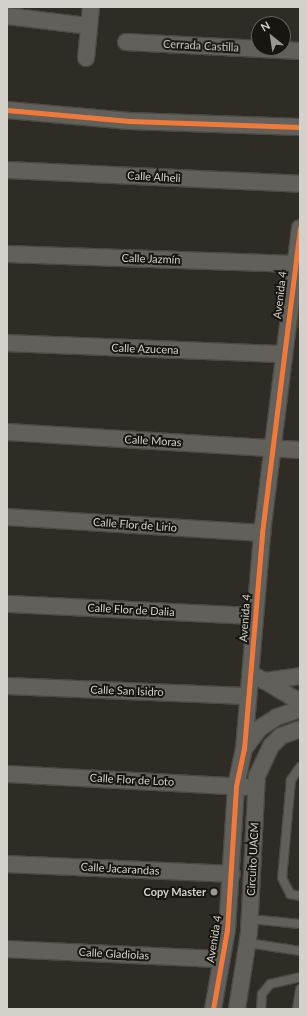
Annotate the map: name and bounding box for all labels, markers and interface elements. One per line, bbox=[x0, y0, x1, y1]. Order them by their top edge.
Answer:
north arrow bbox=[251, 16, 291, 56]
text: N bbox=[258, 18, 272, 34]
street label: Cerrada Castilla bbox=[163, 37, 239, 55]
street label: Calle Alheli bbox=[127, 169, 181, 185]
street label: Calle Jazmín bbox=[121, 251, 181, 267]
street label: Avenida 4 bbox=[271, 270, 289, 320]
street label: Calle Azucena bbox=[111, 341, 179, 357]
street label: Calle Moras bbox=[124, 433, 182, 449]
street label: Calle Flor de Lirio bbox=[92, 515, 178, 535]
street label: Avenida 4 bbox=[237, 594, 253, 642]
street label: Calle Flor de Dalia bbox=[87, 601, 175, 619]
street label: Calle San Isidro bbox=[90, 683, 164, 699]
street label: Calle Flor de Loto bbox=[89, 771, 175, 789]
street label: Circuito UACM bbox=[244, 822, 262, 896]
street label: Calle Jacarandas bbox=[80, 860, 160, 878]
place label: Copy Master bbox=[143, 885, 206, 899]
marker: Copy Master bbox=[209, 887, 219, 897]
street label: Avenida 4 bbox=[204, 914, 224, 964]
street label: Calle Gladiolas bbox=[78, 946, 150, 962]

